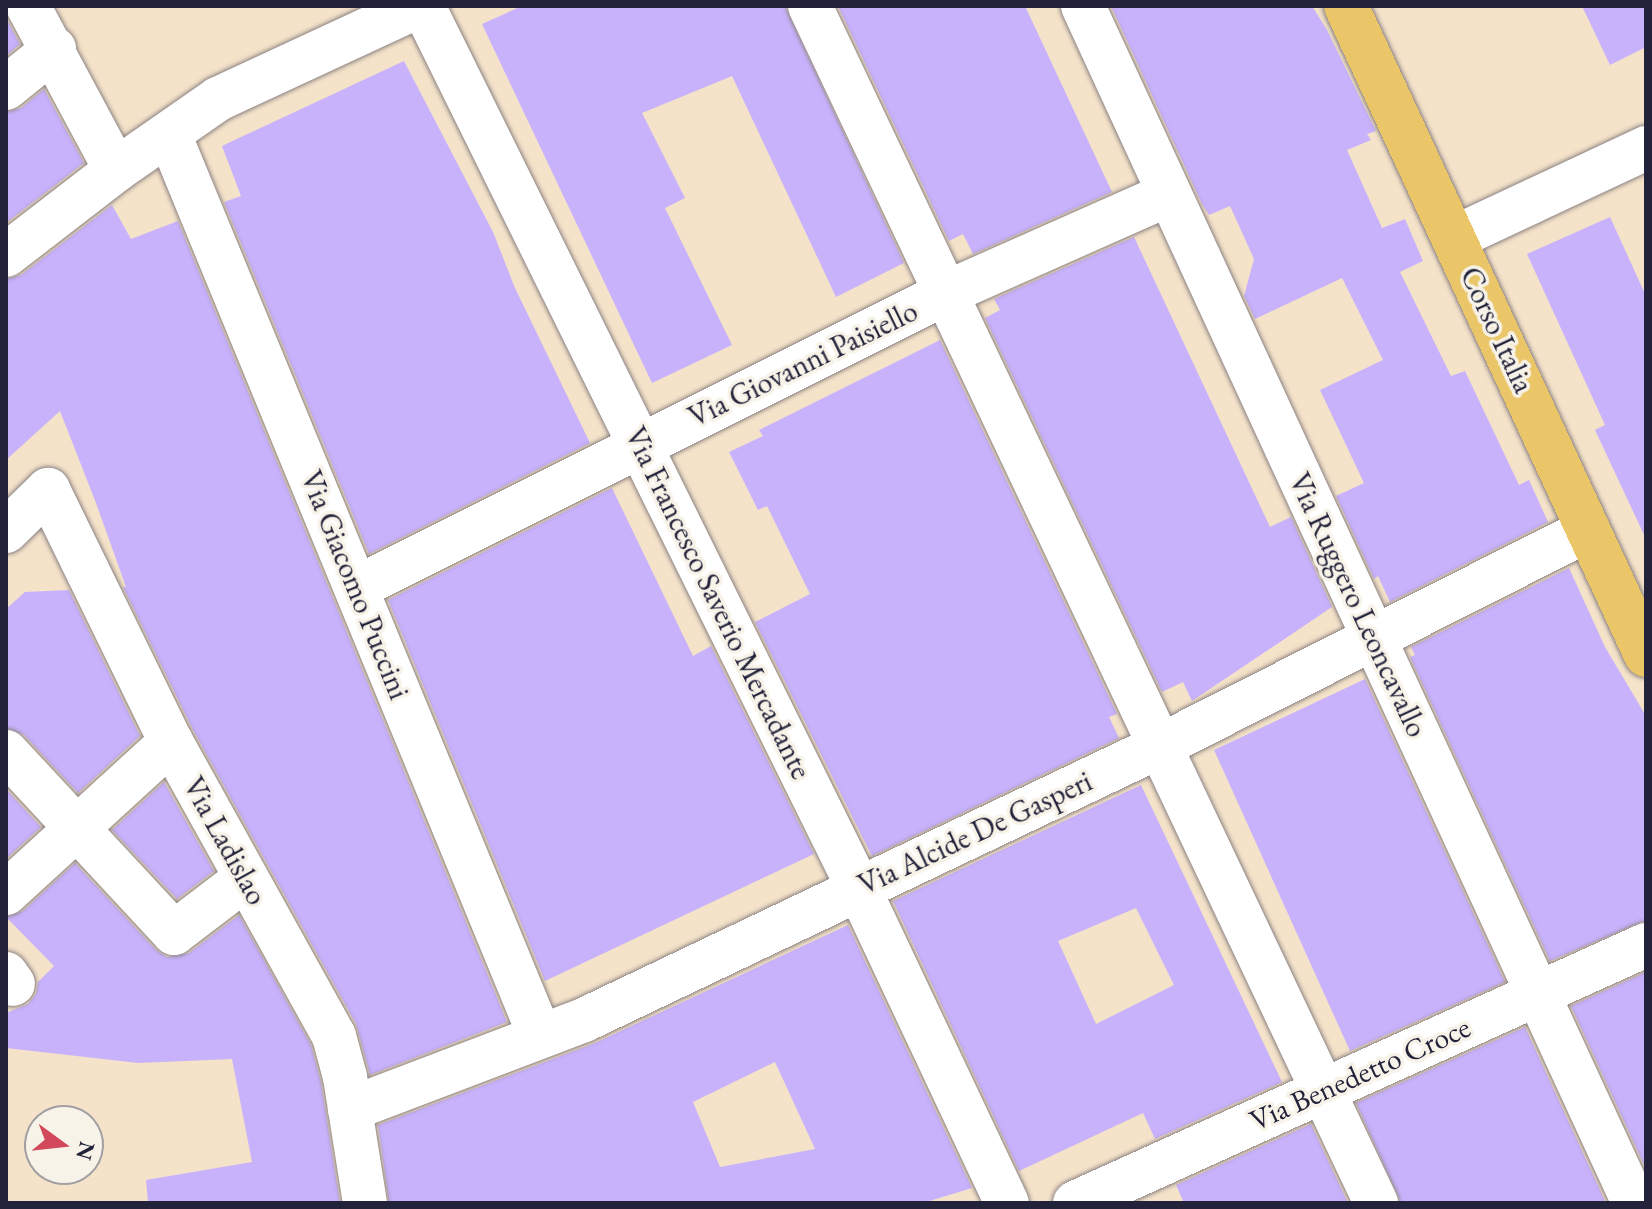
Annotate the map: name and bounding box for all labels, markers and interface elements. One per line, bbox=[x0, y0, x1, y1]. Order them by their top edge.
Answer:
street label: Corso Italia bbox=[1452, 261, 1542, 399]
street label: Via Giovanni Paisiello bbox=[683, 293, 923, 435]
street label: Via Francesco Saverio Mercadante bbox=[617, 421, 819, 785]
street label: Via Giacomo Puccini bbox=[293, 465, 417, 705]
street label: Via Ruggero Leoncavallo bbox=[1281, 467, 1435, 743]
street label: Via Alcide De Gasperi bbox=[852, 763, 1098, 903]
street label: Via Ladislao bbox=[175, 771, 275, 911]
street label: Via Benedetto Croce bbox=[1244, 1009, 1476, 1139]
north arrow bbox=[24, 1105, 104, 1185]
text: N bbox=[69, 1138, 102, 1163]

